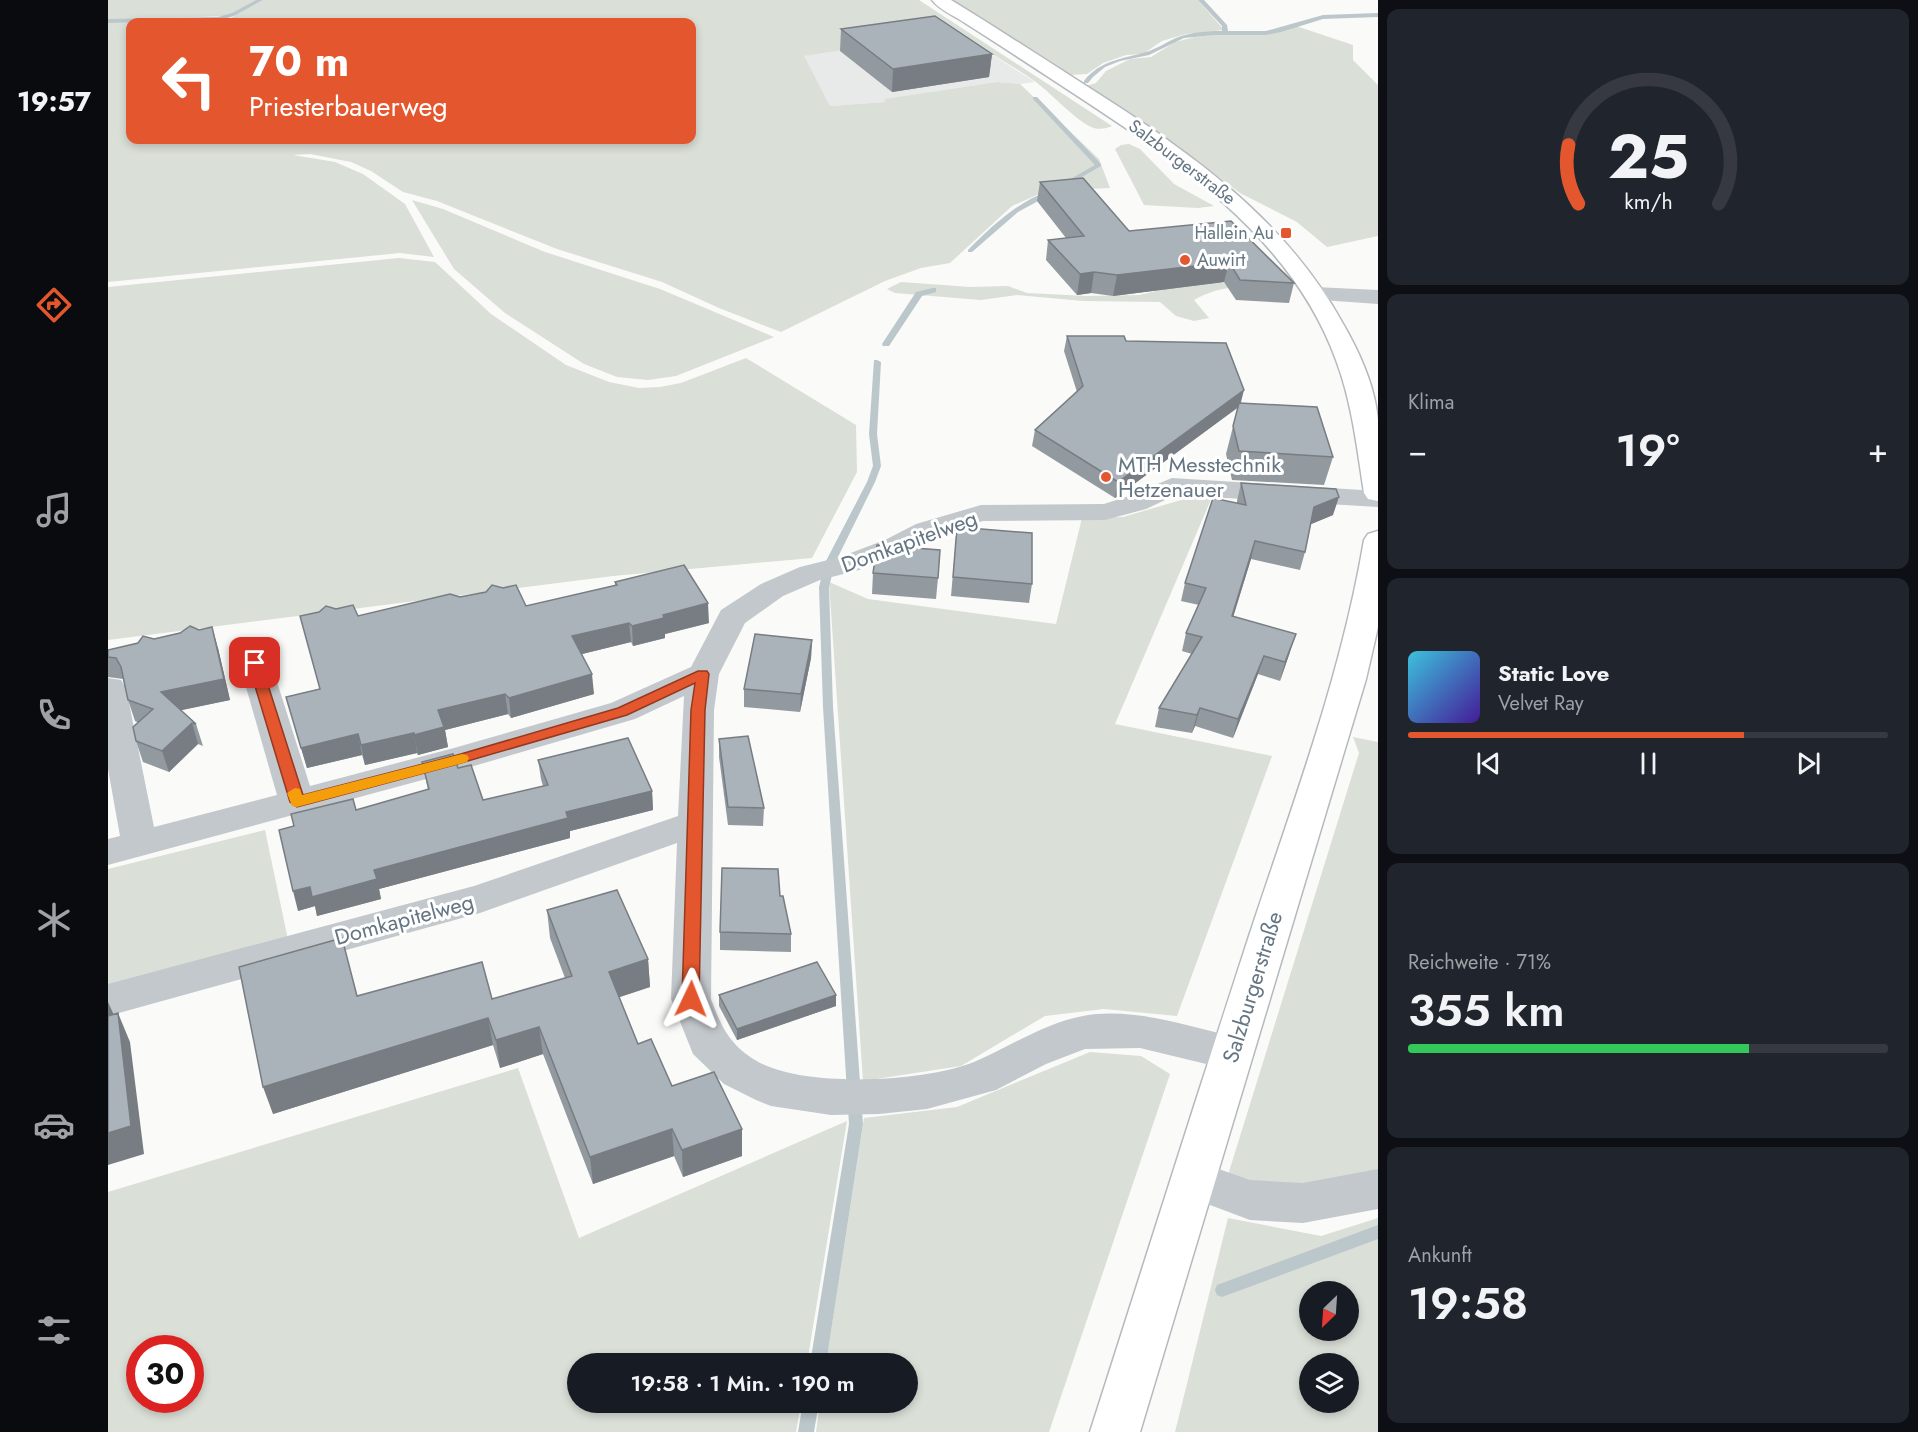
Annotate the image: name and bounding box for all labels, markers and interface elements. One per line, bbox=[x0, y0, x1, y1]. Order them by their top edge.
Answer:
text: 70 m bbox=[249, 31, 349, 92]
icon: left bbox=[150, 42, 228, 120]
text: 19:57 bbox=[17, 82, 91, 121]
text: Priesterbauerweg bbox=[249, 87, 448, 126]
text: 25 bbox=[1607, 111, 1689, 201]
street label: Salzburgerstraße bbox=[1123, 113, 1241, 211]
text: km/h bbox=[1624, 186, 1672, 217]
place label: Hallein Au bbox=[1194, 220, 1274, 246]
marker: Hallein Au bbox=[1279, 226, 1293, 240]
place label: Auwirt bbox=[1197, 247, 1246, 273]
marker: Auwirt bbox=[1178, 253, 1192, 267]
icon: directions bbox=[33, 284, 75, 326]
text: Klima bbox=[1408, 388, 1454, 417]
text: 19° bbox=[1616, 418, 1680, 483]
text: − bbox=[1408, 427, 1427, 474]
text: + bbox=[1868, 427, 1888, 474]
place label: MTH Messtechnik Hetzenauer bbox=[1118, 448, 1281, 505]
marker: MTH Messtechnik Hetzenauer bbox=[1099, 470, 1113, 484]
icon: music bbox=[33, 489, 75, 531]
street label: Domkapitelweg bbox=[836, 502, 982, 580]
pin bbox=[229, 637, 280, 688]
icon: arrive bbox=[238, 646, 271, 679]
text: Static Love bbox=[1498, 657, 1609, 689]
text: Velvet Ray bbox=[1498, 689, 1584, 718]
icon: phone bbox=[33, 694, 75, 736]
icon: previous bbox=[1472, 747, 1505, 780]
icon: pause bbox=[1632, 747, 1665, 780]
icon: next bbox=[1792, 747, 1825, 780]
street label: Domkapitelweg bbox=[331, 885, 477, 953]
icon: climate bbox=[33, 899, 75, 941]
street label: Salzburgerstraße bbox=[1214, 907, 1290, 1067]
text: Reichweite · 71% bbox=[1408, 948, 1551, 977]
position arrow bbox=[659, 967, 723, 1031]
text: 355 km bbox=[1408, 978, 1565, 1043]
icon: car bbox=[33, 1104, 75, 1146]
text: Ankunft bbox=[1408, 1241, 1472, 1270]
text: 19:58 bbox=[1408, 1271, 1528, 1336]
north arrow bbox=[1299, 1281, 1359, 1341]
map controls bbox=[1299, 1281, 1359, 1413]
icon: filters bbox=[33, 1309, 75, 1351]
speed limit sign: 30 bbox=[126, 1335, 204, 1413]
button: layers bbox=[1299, 1353, 1359, 1413]
text: 19:58 · 1 Min. · 190 m bbox=[630, 1367, 855, 1399]

